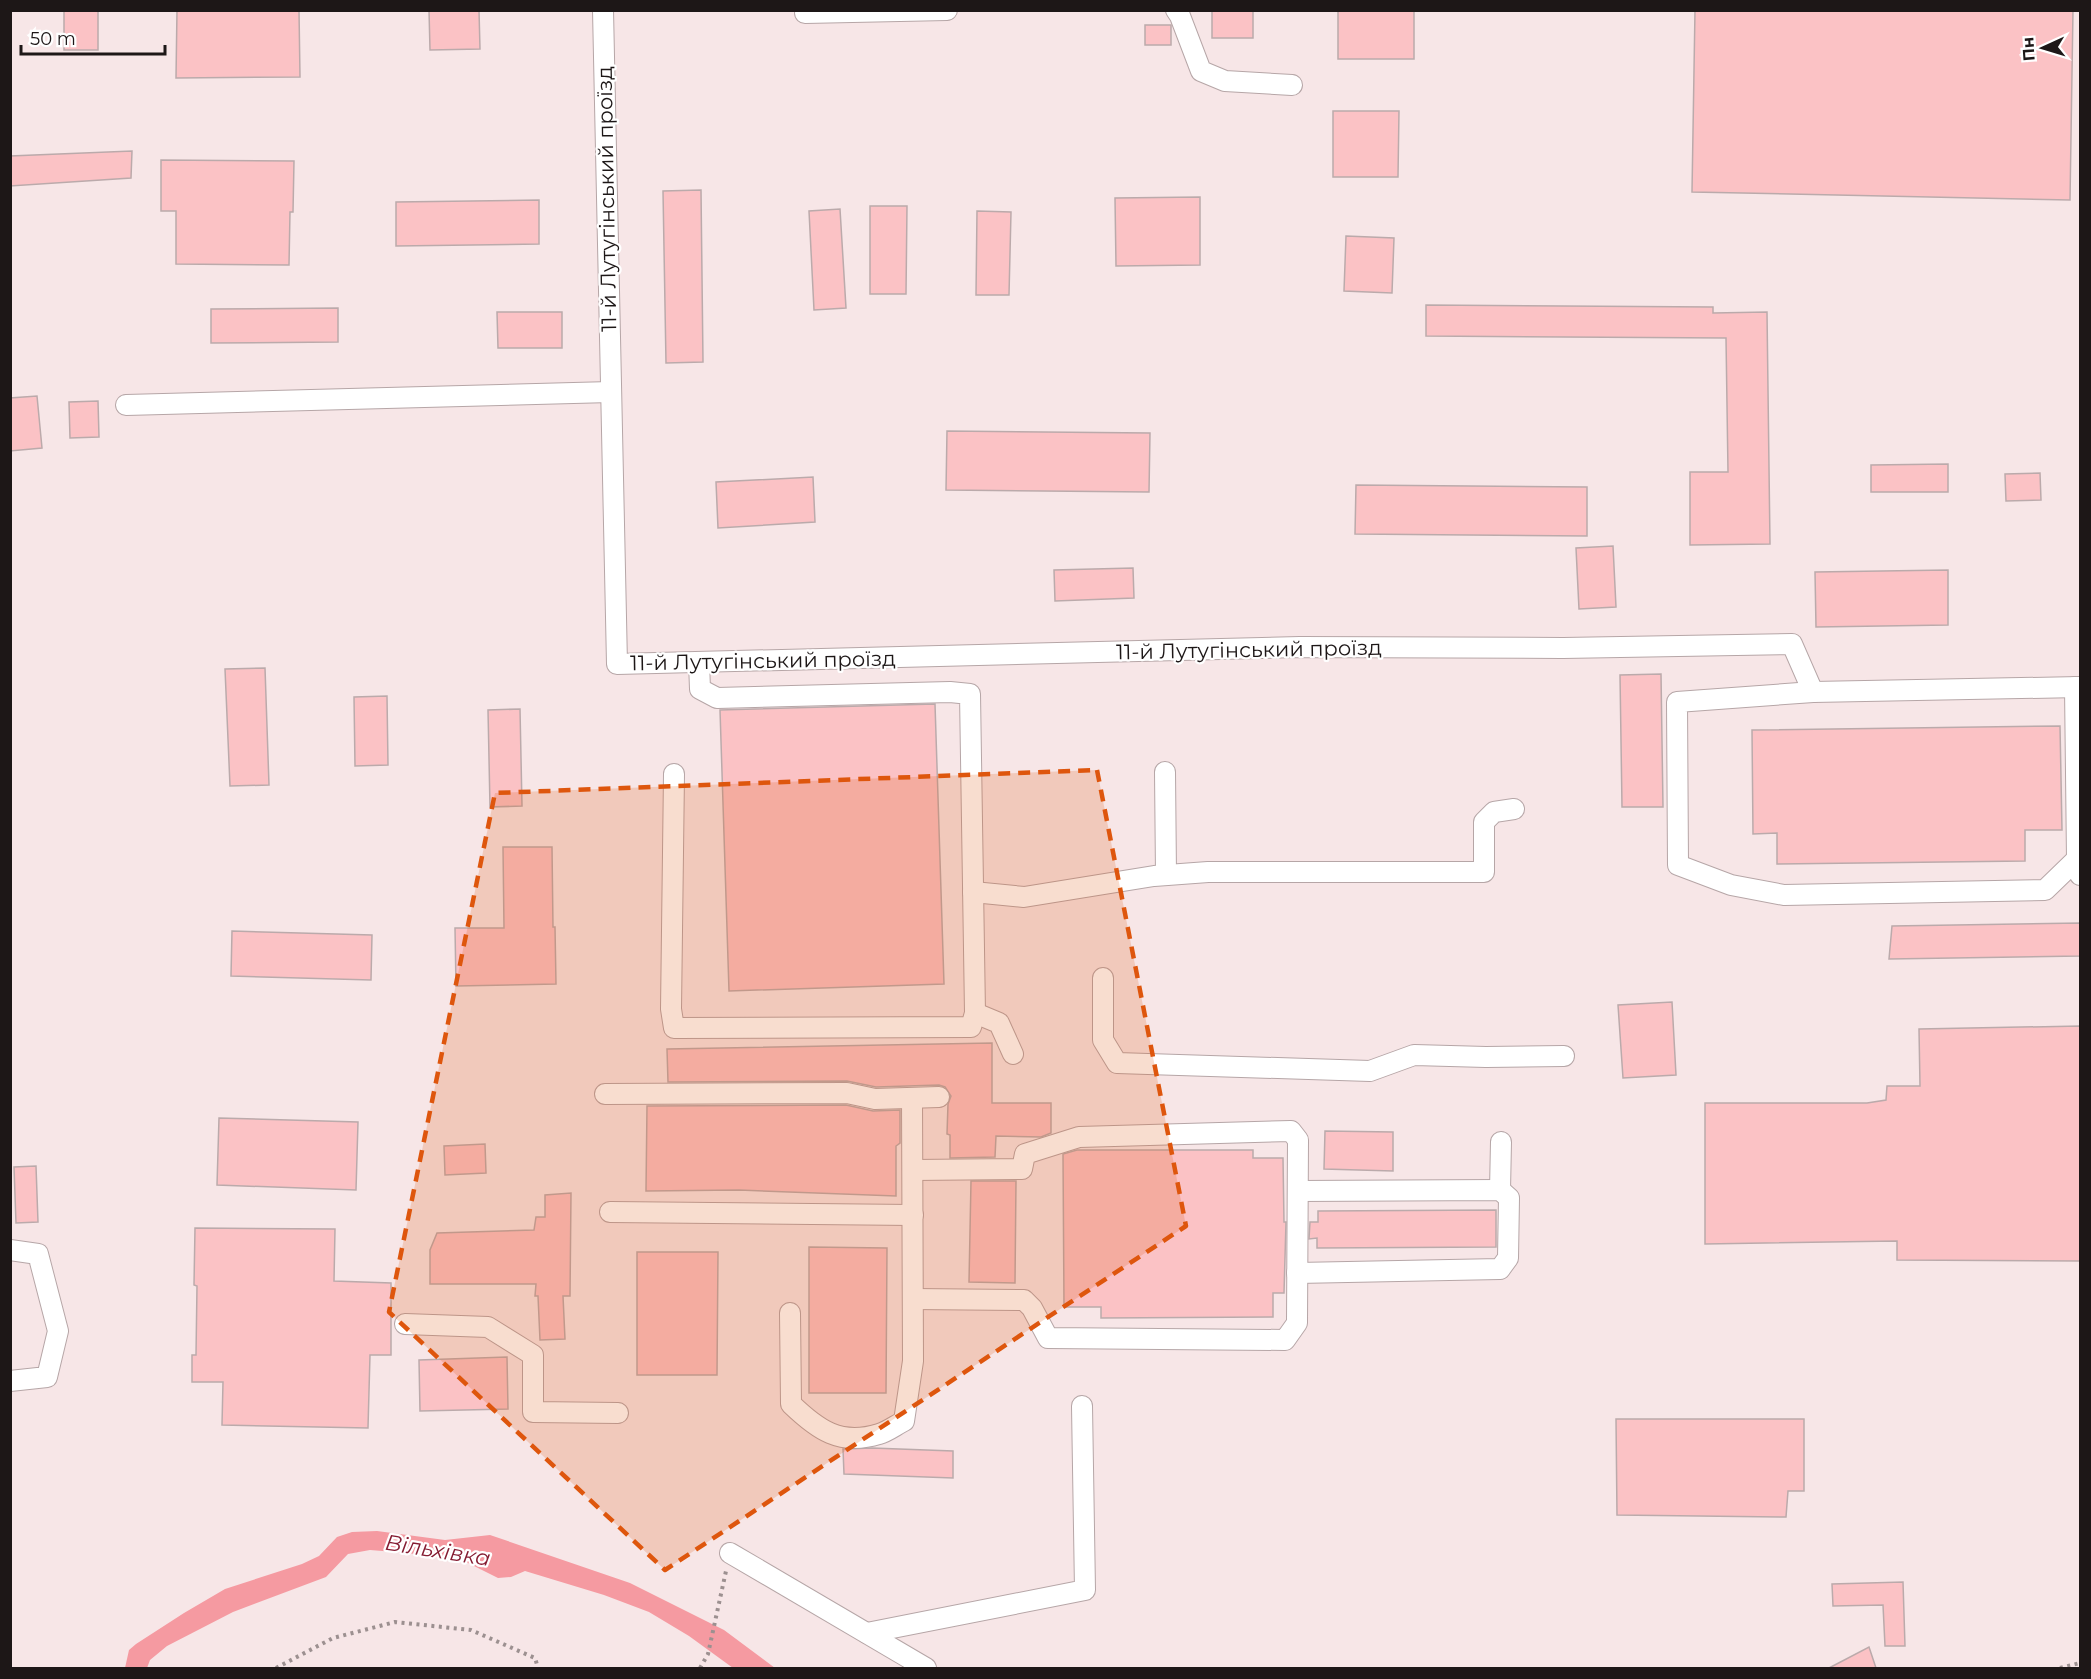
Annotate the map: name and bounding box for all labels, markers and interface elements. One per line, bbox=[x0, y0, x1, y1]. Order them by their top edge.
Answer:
scale bar bbox=[21, 18, 165, 56]
north arrow bbox=[2013, 18, 2073, 78]
text: 50 m bbox=[30, 28, 76, 50]
text: Пн bbox=[2018, 36, 2039, 62]
street label: 11-й Лутугінський проїзд bbox=[592, 66, 621, 332]
street label: 11-й Лутугінський проїзд bbox=[1116, 635, 1382, 664]
street label: 11-й Лутугінський проїзд bbox=[630, 646, 896, 675]
water label: Вільхівка bbox=[383, 1529, 493, 1572]

